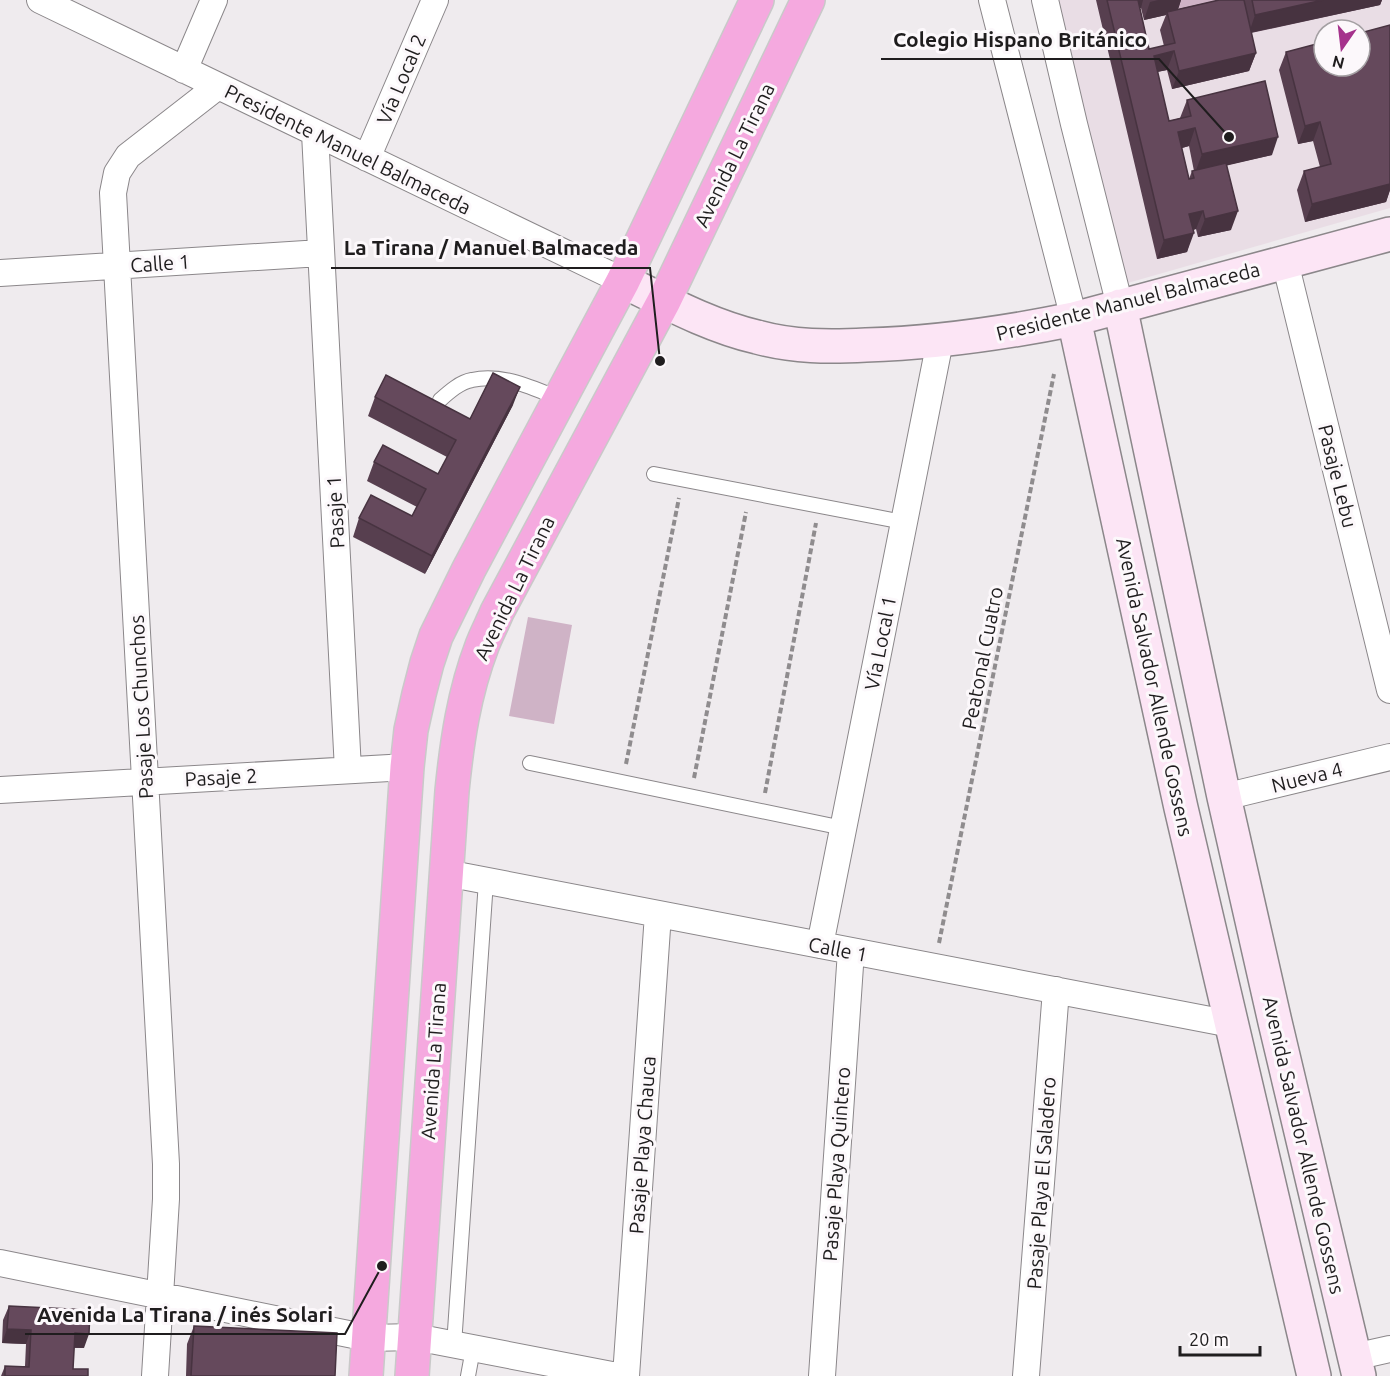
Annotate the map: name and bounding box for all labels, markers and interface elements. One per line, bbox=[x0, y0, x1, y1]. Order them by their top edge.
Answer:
north arrow bbox=[1312, 18, 1372, 78]
callout: Colegio Hispano Británico bbox=[881, 20, 1159, 59]
text: Colegio Hispano Británico bbox=[893, 27, 1147, 51]
street label: Vía Local 2 bbox=[372, 31, 430, 127]
text: N bbox=[1330, 52, 1346, 73]
street label: Presidente Manuel Balmaceda bbox=[221, 79, 475, 219]
street label: Avenida La Tirana bbox=[689, 79, 779, 231]
callout: La Tirana / Manuel Balmaceda bbox=[331, 229, 650, 268]
text: La Tirana / Manuel Balmaceda bbox=[344, 235, 638, 259]
street label: Calle 1 bbox=[129, 249, 191, 277]
street label: Presidente Manuel Balmaceda bbox=[994, 257, 1262, 345]
street label: Pasaje Lebu bbox=[1314, 422, 1362, 530]
street label: Pasaje 1 bbox=[322, 475, 348, 549]
street label: Avenida La Tirana bbox=[469, 512, 559, 664]
street label: Avenida Salvador Allende Gossens bbox=[1112, 536, 1198, 838]
street label: Peatonal Cuatro bbox=[957, 585, 1007, 731]
street label: Vía Local 1 bbox=[860, 594, 900, 692]
street label: Pasaje Los Chunchos bbox=[125, 614, 157, 800]
street label: Nueva 4 bbox=[1269, 757, 1345, 797]
street label: Pasaje 2 bbox=[184, 764, 258, 790]
street label: Calle 1 bbox=[806, 932, 870, 966]
street label: Avenida La Tirana bbox=[416, 982, 450, 1140]
street label: Avenida Salvador Allende Gossens bbox=[1259, 994, 1349, 1296]
street label: Pasaje Playa Chauca bbox=[624, 1055, 660, 1235]
street label: Pasaje Playa Quintero bbox=[818, 1066, 854, 1262]
street label: Pasaje Playa El Saladero bbox=[1022, 1076, 1060, 1290]
callout: Avenida La Tirana / inés Solari bbox=[25, 1295, 345, 1334]
text: Avenida La Tirana / inés Solari bbox=[37, 1302, 333, 1326]
scale bar bbox=[1180, 1319, 1260, 1357]
text: 20 m bbox=[1189, 1329, 1229, 1349]

